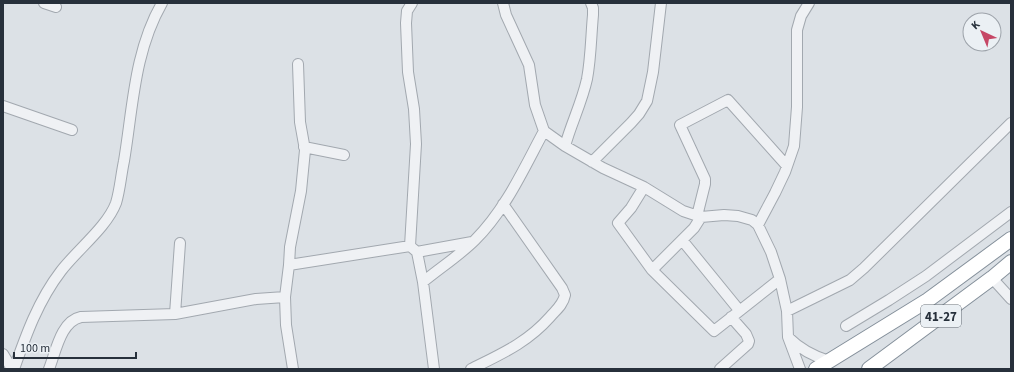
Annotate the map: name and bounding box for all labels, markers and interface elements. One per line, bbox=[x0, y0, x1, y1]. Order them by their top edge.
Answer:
north arrow bbox=[962, 12, 1002, 52]
text: K bbox=[968, 17, 983, 33]
road number: 41-27 bbox=[921, 305, 961, 327]
scale bar bbox=[14, 334, 136, 360]
text: 100 m bbox=[20, 340, 50, 357]

